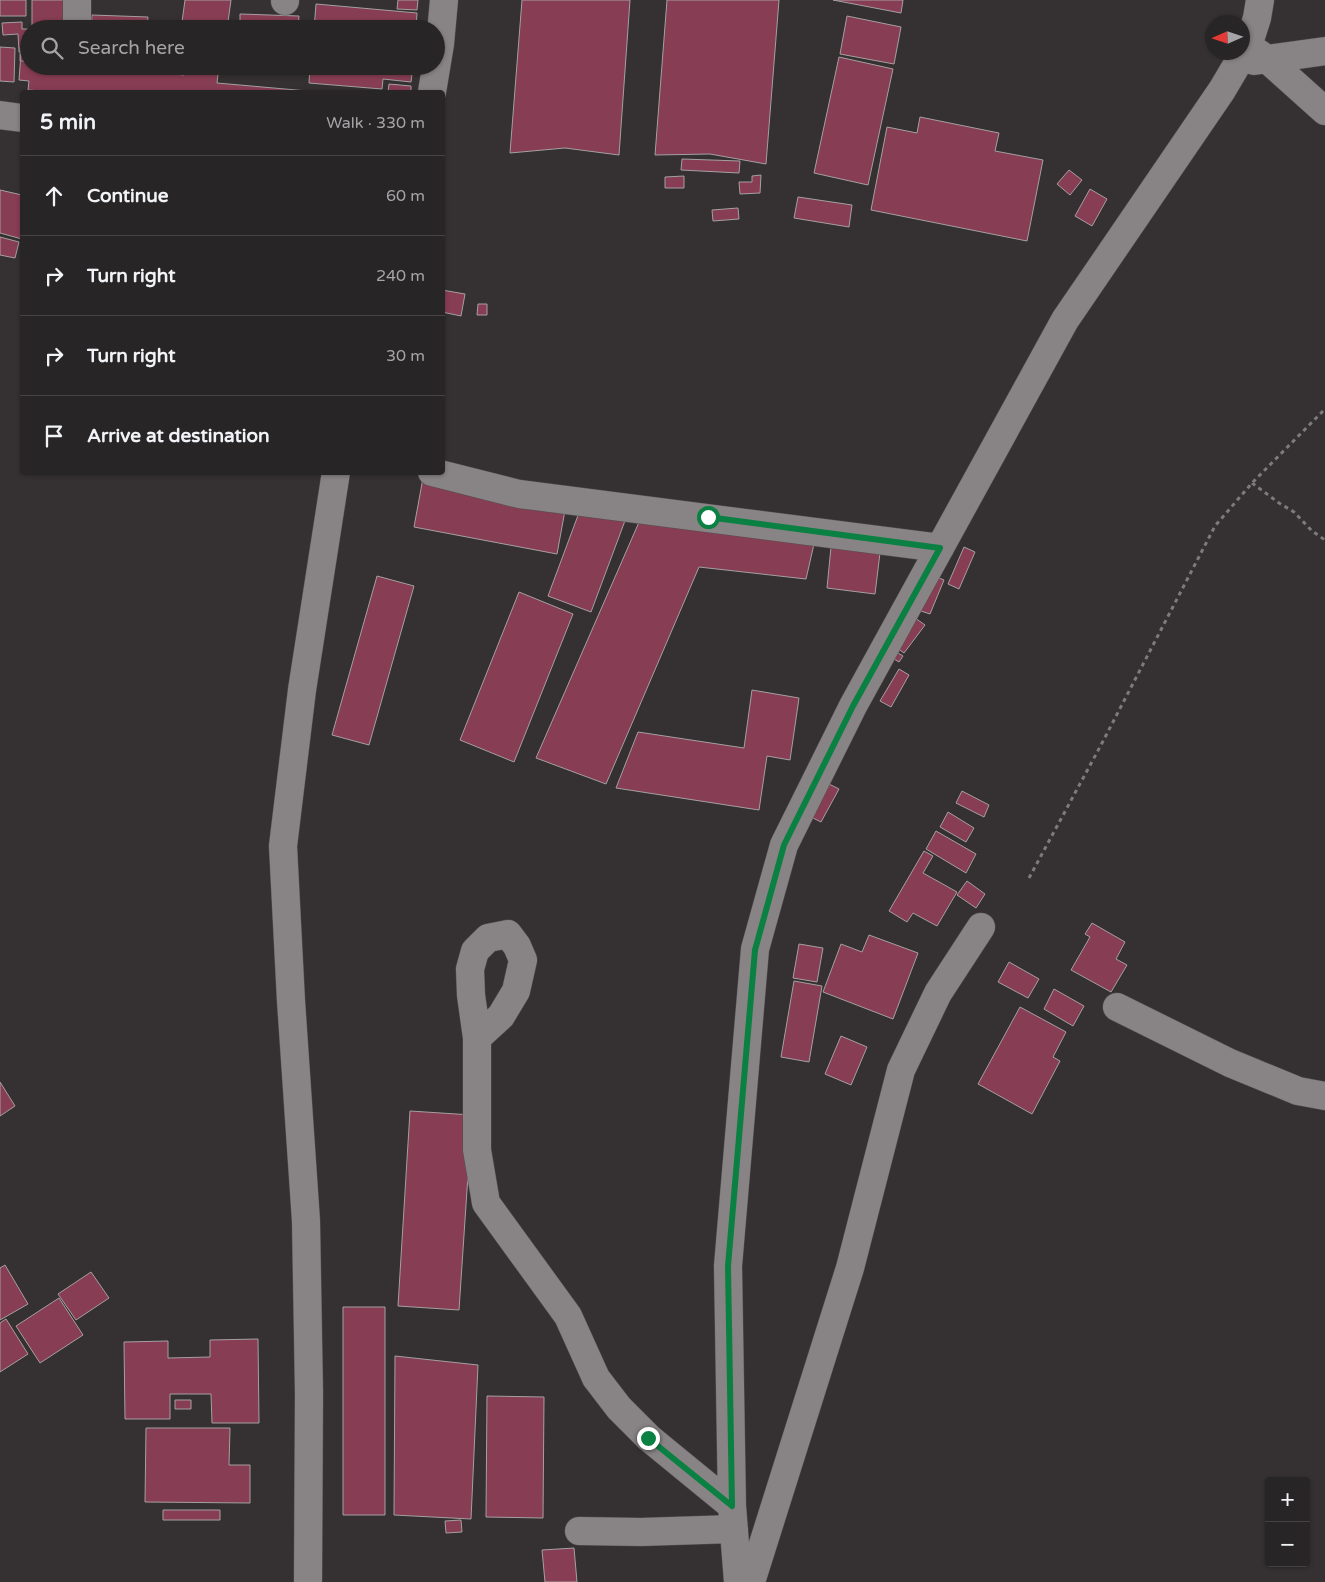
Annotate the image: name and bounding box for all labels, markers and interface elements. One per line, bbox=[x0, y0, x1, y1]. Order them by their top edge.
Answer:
north arrow bbox=[1205, 15, 1250, 60]
search box bbox=[20, 20, 445, 75]
icon: search bbox=[38, 34, 66, 62]
text: Search here bbox=[78, 37, 185, 59]
text: 5 min bbox=[40, 110, 96, 135]
text: Walk · 330 m bbox=[326, 113, 425, 133]
icon: ahead bbox=[40, 182, 68, 210]
text: Continue bbox=[87, 185, 169, 207]
text: 60 m bbox=[386, 186, 425, 206]
icon: right bbox=[40, 262, 68, 290]
text: Turn right bbox=[87, 265, 175, 287]
text: 240 m bbox=[376, 266, 425, 286]
icon: right bbox=[40, 342, 68, 370]
text: Turn right bbox=[87, 345, 175, 367]
text: 30 m bbox=[386, 346, 425, 366]
icon: arrive bbox=[40, 422, 68, 450]
text: Arrive at destination bbox=[87, 425, 270, 447]
route start bbox=[697, 506, 720, 529]
route end bbox=[637, 1427, 660, 1450]
map controls bbox=[1265, 1477, 1310, 1567]
button: + bbox=[1265, 1477, 1310, 1522]
button: − bbox=[1265, 1522, 1310, 1567]

